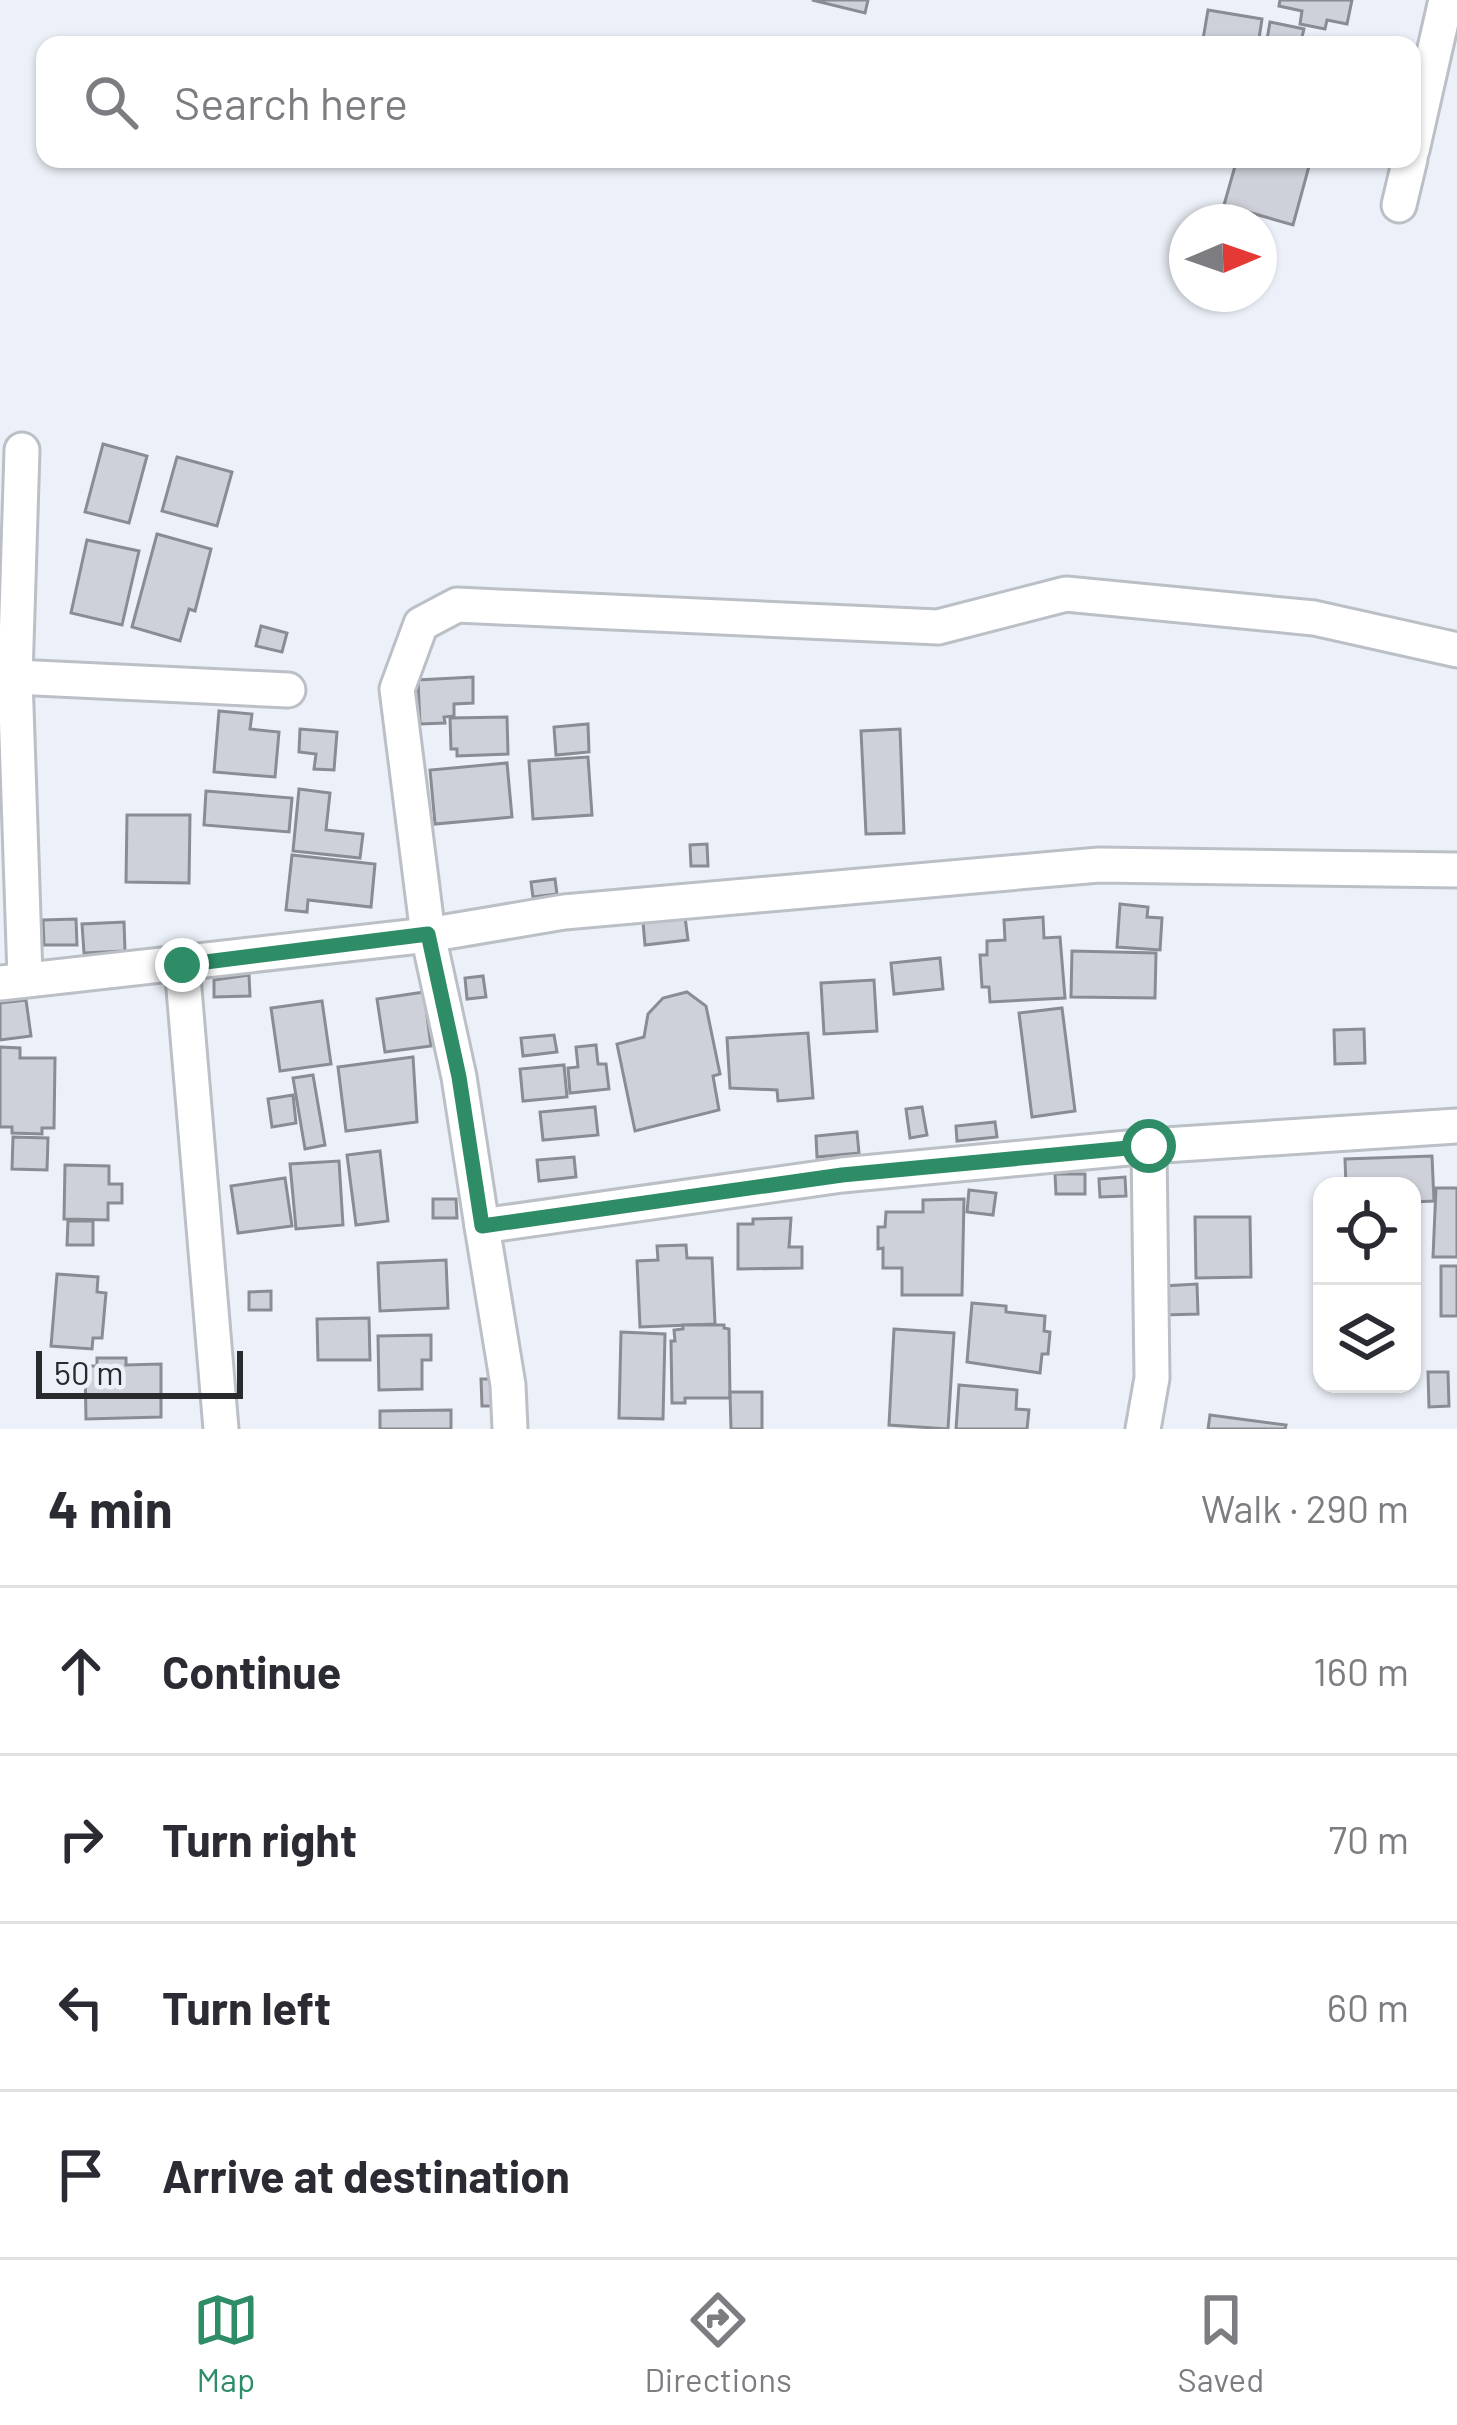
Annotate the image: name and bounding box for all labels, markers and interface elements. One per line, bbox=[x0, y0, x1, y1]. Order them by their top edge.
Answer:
search box bbox=[36, 36, 1421, 168]
icon: search bbox=[78, 69, 144, 135]
text: Search here bbox=[174, 75, 408, 129]
north arrow bbox=[1169, 204, 1277, 312]
route end bbox=[155, 938, 209, 992]
route start bbox=[1122, 1119, 1176, 1173]
map controls bbox=[1313, 1177, 1421, 1393]
button: locate bbox=[1313, 1177, 1421, 1285]
button: layers bbox=[1313, 1285, 1421, 1393]
scale bar bbox=[36, 1345, 243, 1398]
text: 50 m bbox=[54, 1352, 124, 1392]
text: 4 min bbox=[48, 1477, 173, 1538]
text: Walk · 290 m bbox=[1201, 1484, 1409, 1531]
icon: ahead bbox=[48, 1638, 114, 1704]
text: Continue bbox=[162, 1644, 341, 1698]
text: 160 m bbox=[1313, 1647, 1409, 1694]
icon: right bbox=[48, 1806, 114, 1872]
text: Turn right bbox=[162, 1812, 357, 1866]
text: 70 m bbox=[1328, 1815, 1409, 1862]
icon: left bbox=[48, 1974, 114, 2040]
text: Turn left bbox=[162, 1980, 331, 2034]
text: 60 m bbox=[1327, 1983, 1409, 2030]
icon: arrive bbox=[48, 2142, 114, 2208]
text: Arrive at destination bbox=[162, 2148, 570, 2202]
tab: Map bbox=[193, 2287, 259, 2399]
tab: Directions bbox=[644, 2287, 792, 2399]
tab: Saved bbox=[1178, 2287, 1264, 2399]

